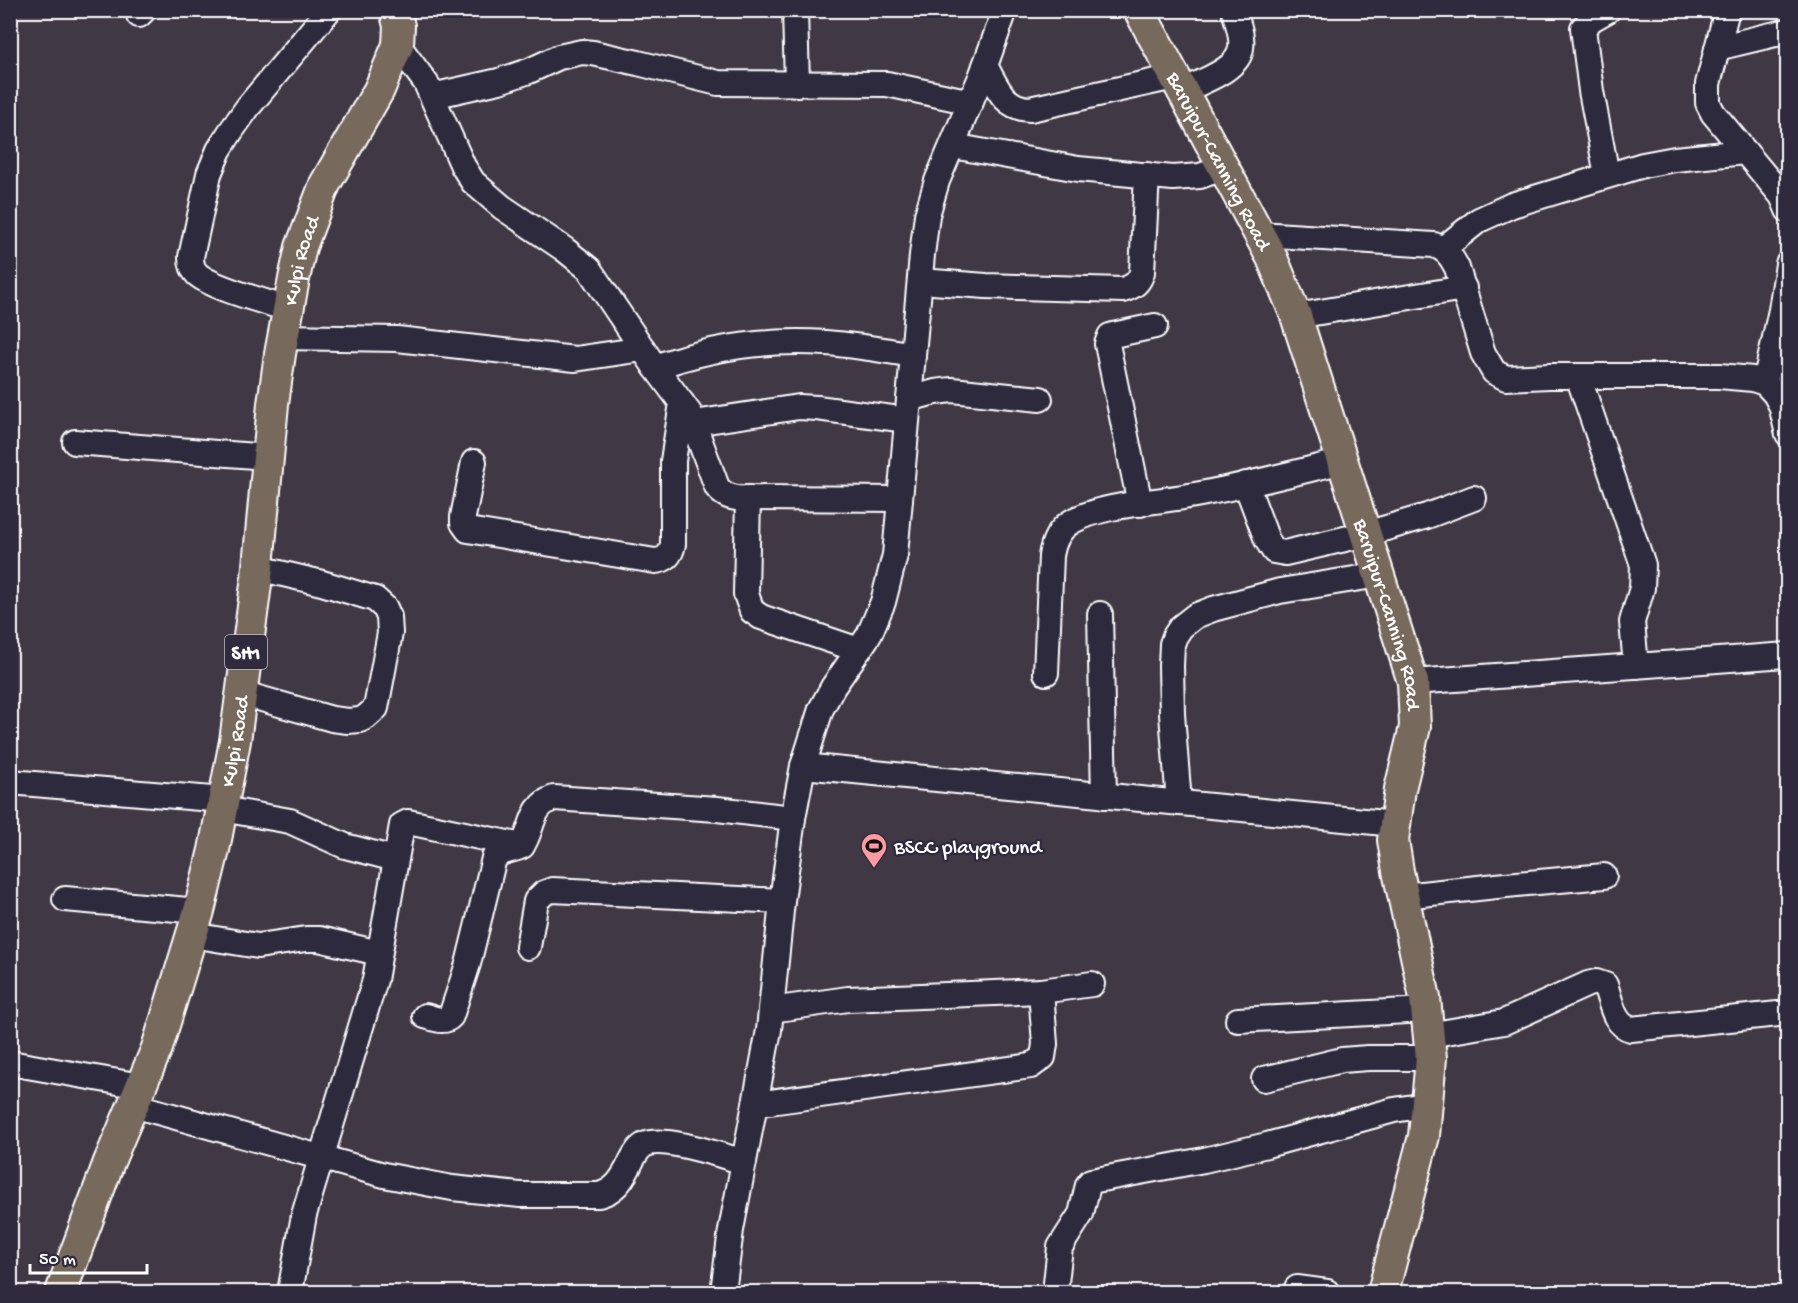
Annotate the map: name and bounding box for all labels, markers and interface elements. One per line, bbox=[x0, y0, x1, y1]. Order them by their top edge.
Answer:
street label: Baruipur-Canning Road bbox=[1158, 68, 1276, 257]
street label: Kulpi Road bbox=[280, 212, 328, 308]
street label: Baruipur-Canning Road bbox=[1345, 516, 1423, 712]
road number: SH1 bbox=[225, 635, 267, 669]
street label: Kulpi Road bbox=[217, 693, 257, 790]
sports icon: BSCC playground bbox=[859, 831, 889, 869]
place label: BSCC playground bbox=[893, 837, 1043, 862]
scale bar bbox=[30, 1237, 147, 1275]
text: 50 m bbox=[39, 1250, 76, 1271]

